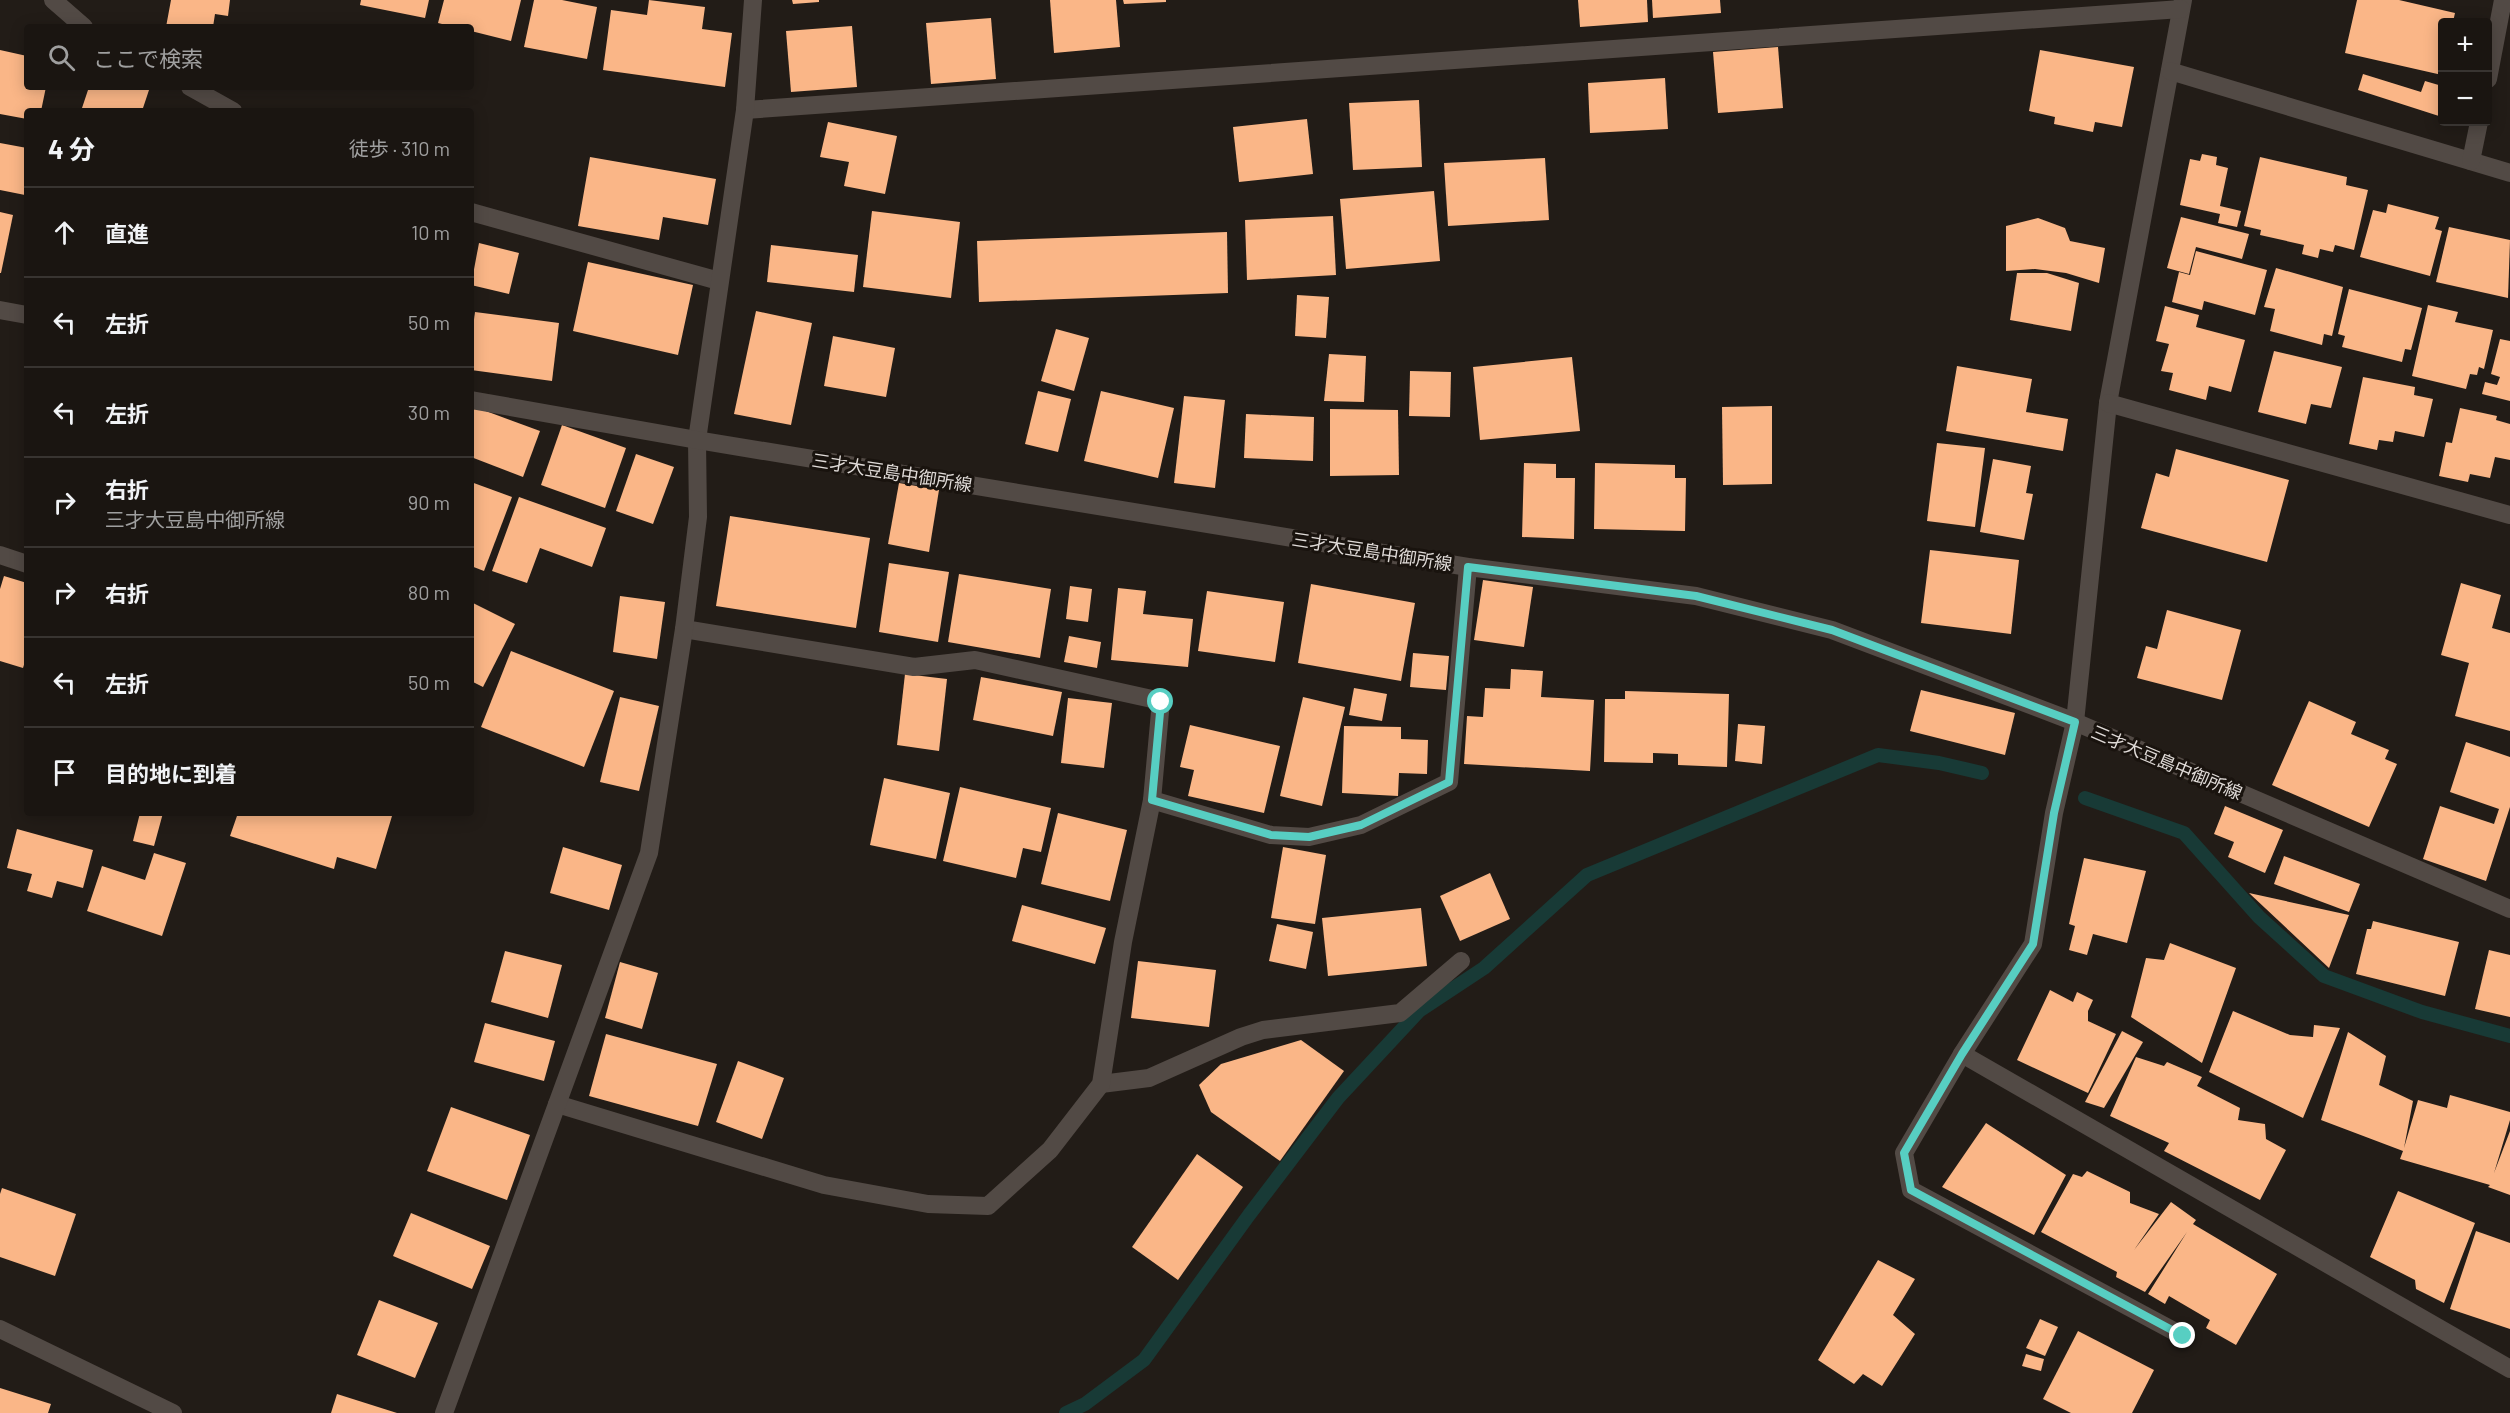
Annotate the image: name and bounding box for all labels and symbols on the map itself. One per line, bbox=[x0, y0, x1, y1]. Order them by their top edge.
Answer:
street label: 三才大豆島中御所線 bbox=[810, 448, 974, 496]
street label: 三才大豆島中御所線 bbox=[1290, 527, 1454, 575]
route start bbox=[1147, 688, 1173, 714]
street label: 三才大豆島中御所線 bbox=[2088, 720, 2246, 804]
route end bbox=[2169, 1322, 2195, 1348]

